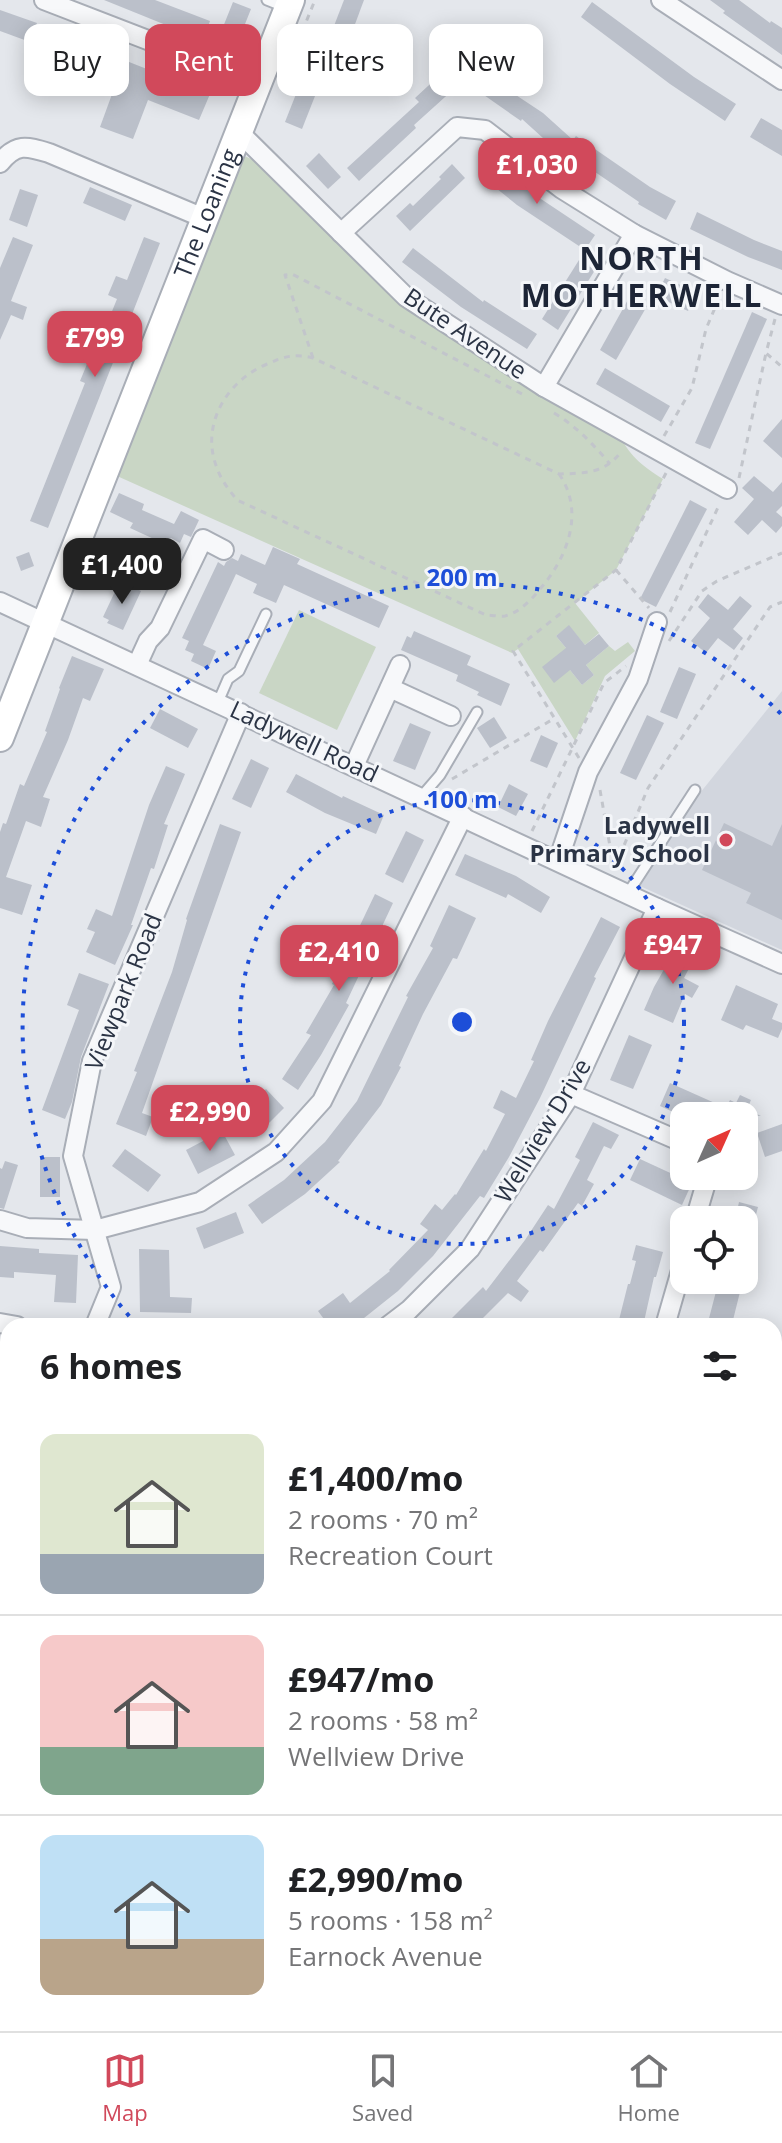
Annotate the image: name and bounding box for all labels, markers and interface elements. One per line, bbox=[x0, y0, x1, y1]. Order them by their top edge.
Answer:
chip: Buy bbox=[24, 24, 129, 96]
chip: Rent bbox=[145, 24, 261, 96]
chip: Filters bbox=[277, 24, 413, 96]
chip: New bbox=[429, 24, 543, 96]
pin: £1,030 bbox=[472, 138, 602, 206]
street label: The Loaning bbox=[165, 143, 246, 282]
text: £1,030 bbox=[496, 146, 578, 182]
district label: NORTH MOTHERWELL bbox=[521, 236, 763, 316]
street label: Bute Avenue bbox=[398, 279, 534, 386]
pin: £799 bbox=[48, 311, 142, 379]
text: £799 bbox=[65, 319, 125, 355]
pin: £1,400 bbox=[57, 538, 187, 606]
text: £1,400 bbox=[81, 546, 163, 582]
text: 200 m bbox=[427, 560, 497, 593]
street label: Ladywell Road bbox=[225, 692, 384, 789]
text: 100 m bbox=[427, 782, 497, 815]
place label: Ladywell Primary School bbox=[529, 808, 710, 869]
marker: Ladywell Primary School bbox=[717, 831, 735, 849]
street label: Viewpark Road bbox=[76, 908, 169, 1075]
pin: £947 bbox=[626, 918, 720, 986]
pin: £2,410 bbox=[274, 925, 404, 993]
text: £947 bbox=[643, 926, 703, 962]
text: £2,410 bbox=[298, 933, 380, 969]
centre of rings bbox=[448, 1008, 476, 1036]
street label: Wellview Drive bbox=[486, 1052, 598, 1209]
pin: £2,990 bbox=[145, 1085, 275, 1153]
text: £2,990 bbox=[169, 1093, 251, 1129]
north arrow bbox=[670, 1102, 758, 1190]
map controls bbox=[670, 1102, 758, 1294]
button: locate bbox=[670, 1206, 758, 1294]
text: 6 homes bbox=[40, 1343, 182, 1389]
icon: filters bbox=[698, 1344, 742, 1388]
text: £1,400/mo bbox=[288, 1455, 463, 1501]
icon: home bbox=[104, 1466, 200, 1562]
text: 2 rooms · 70 m² bbox=[288, 1501, 478, 1537]
text: Recreation Court bbox=[288, 1537, 493, 1573]
text: £947/mo bbox=[288, 1656, 434, 1702]
icon: home bbox=[104, 1667, 200, 1763]
text: 2 rooms · 58 m² bbox=[288, 1702, 478, 1738]
text: Wellview Drive bbox=[288, 1738, 464, 1774]
text: £2,990/mo bbox=[288, 1856, 463, 1902]
icon: home bbox=[104, 1867, 200, 1963]
text: 5 rooms · 158 m² bbox=[288, 1902, 493, 1938]
text: Earnock Avenue bbox=[288, 1938, 483, 1974]
tab: Map bbox=[102, 2049, 148, 2127]
tab: Saved bbox=[352, 2049, 413, 2127]
tab: Home bbox=[618, 2049, 680, 2127]

